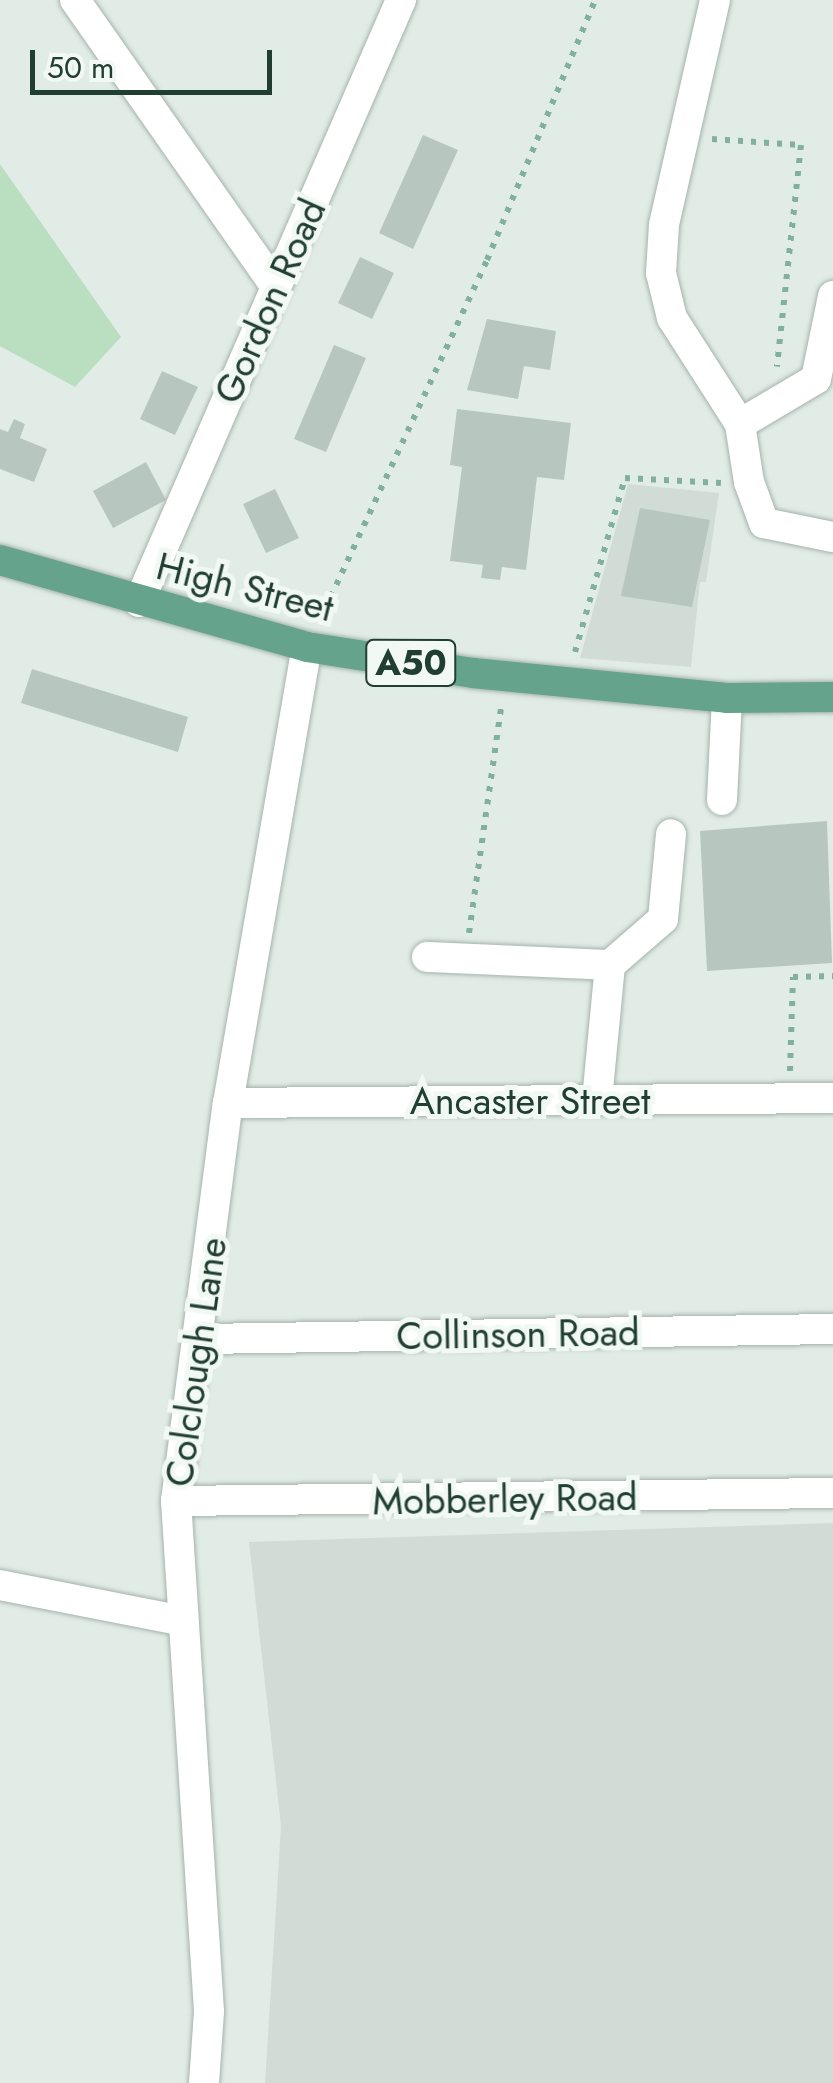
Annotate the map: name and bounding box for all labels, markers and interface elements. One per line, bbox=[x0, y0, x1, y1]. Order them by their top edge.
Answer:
scale bar bbox=[35, 30, 278, 92]
text: 50 m bbox=[47, 46, 114, 89]
street label: Gordon Road bbox=[205, 192, 335, 410]
street label: High Street bbox=[152, 543, 338, 631]
road number: A50 bbox=[364, 633, 458, 693]
street label: Ancaster Street bbox=[410, 1078, 650, 1124]
street label: Colclough Lane bbox=[156, 1235, 236, 1489]
street label: Collinson Road bbox=[396, 1309, 640, 1359]
street label: Mobberley Road bbox=[372, 1474, 638, 1524]

